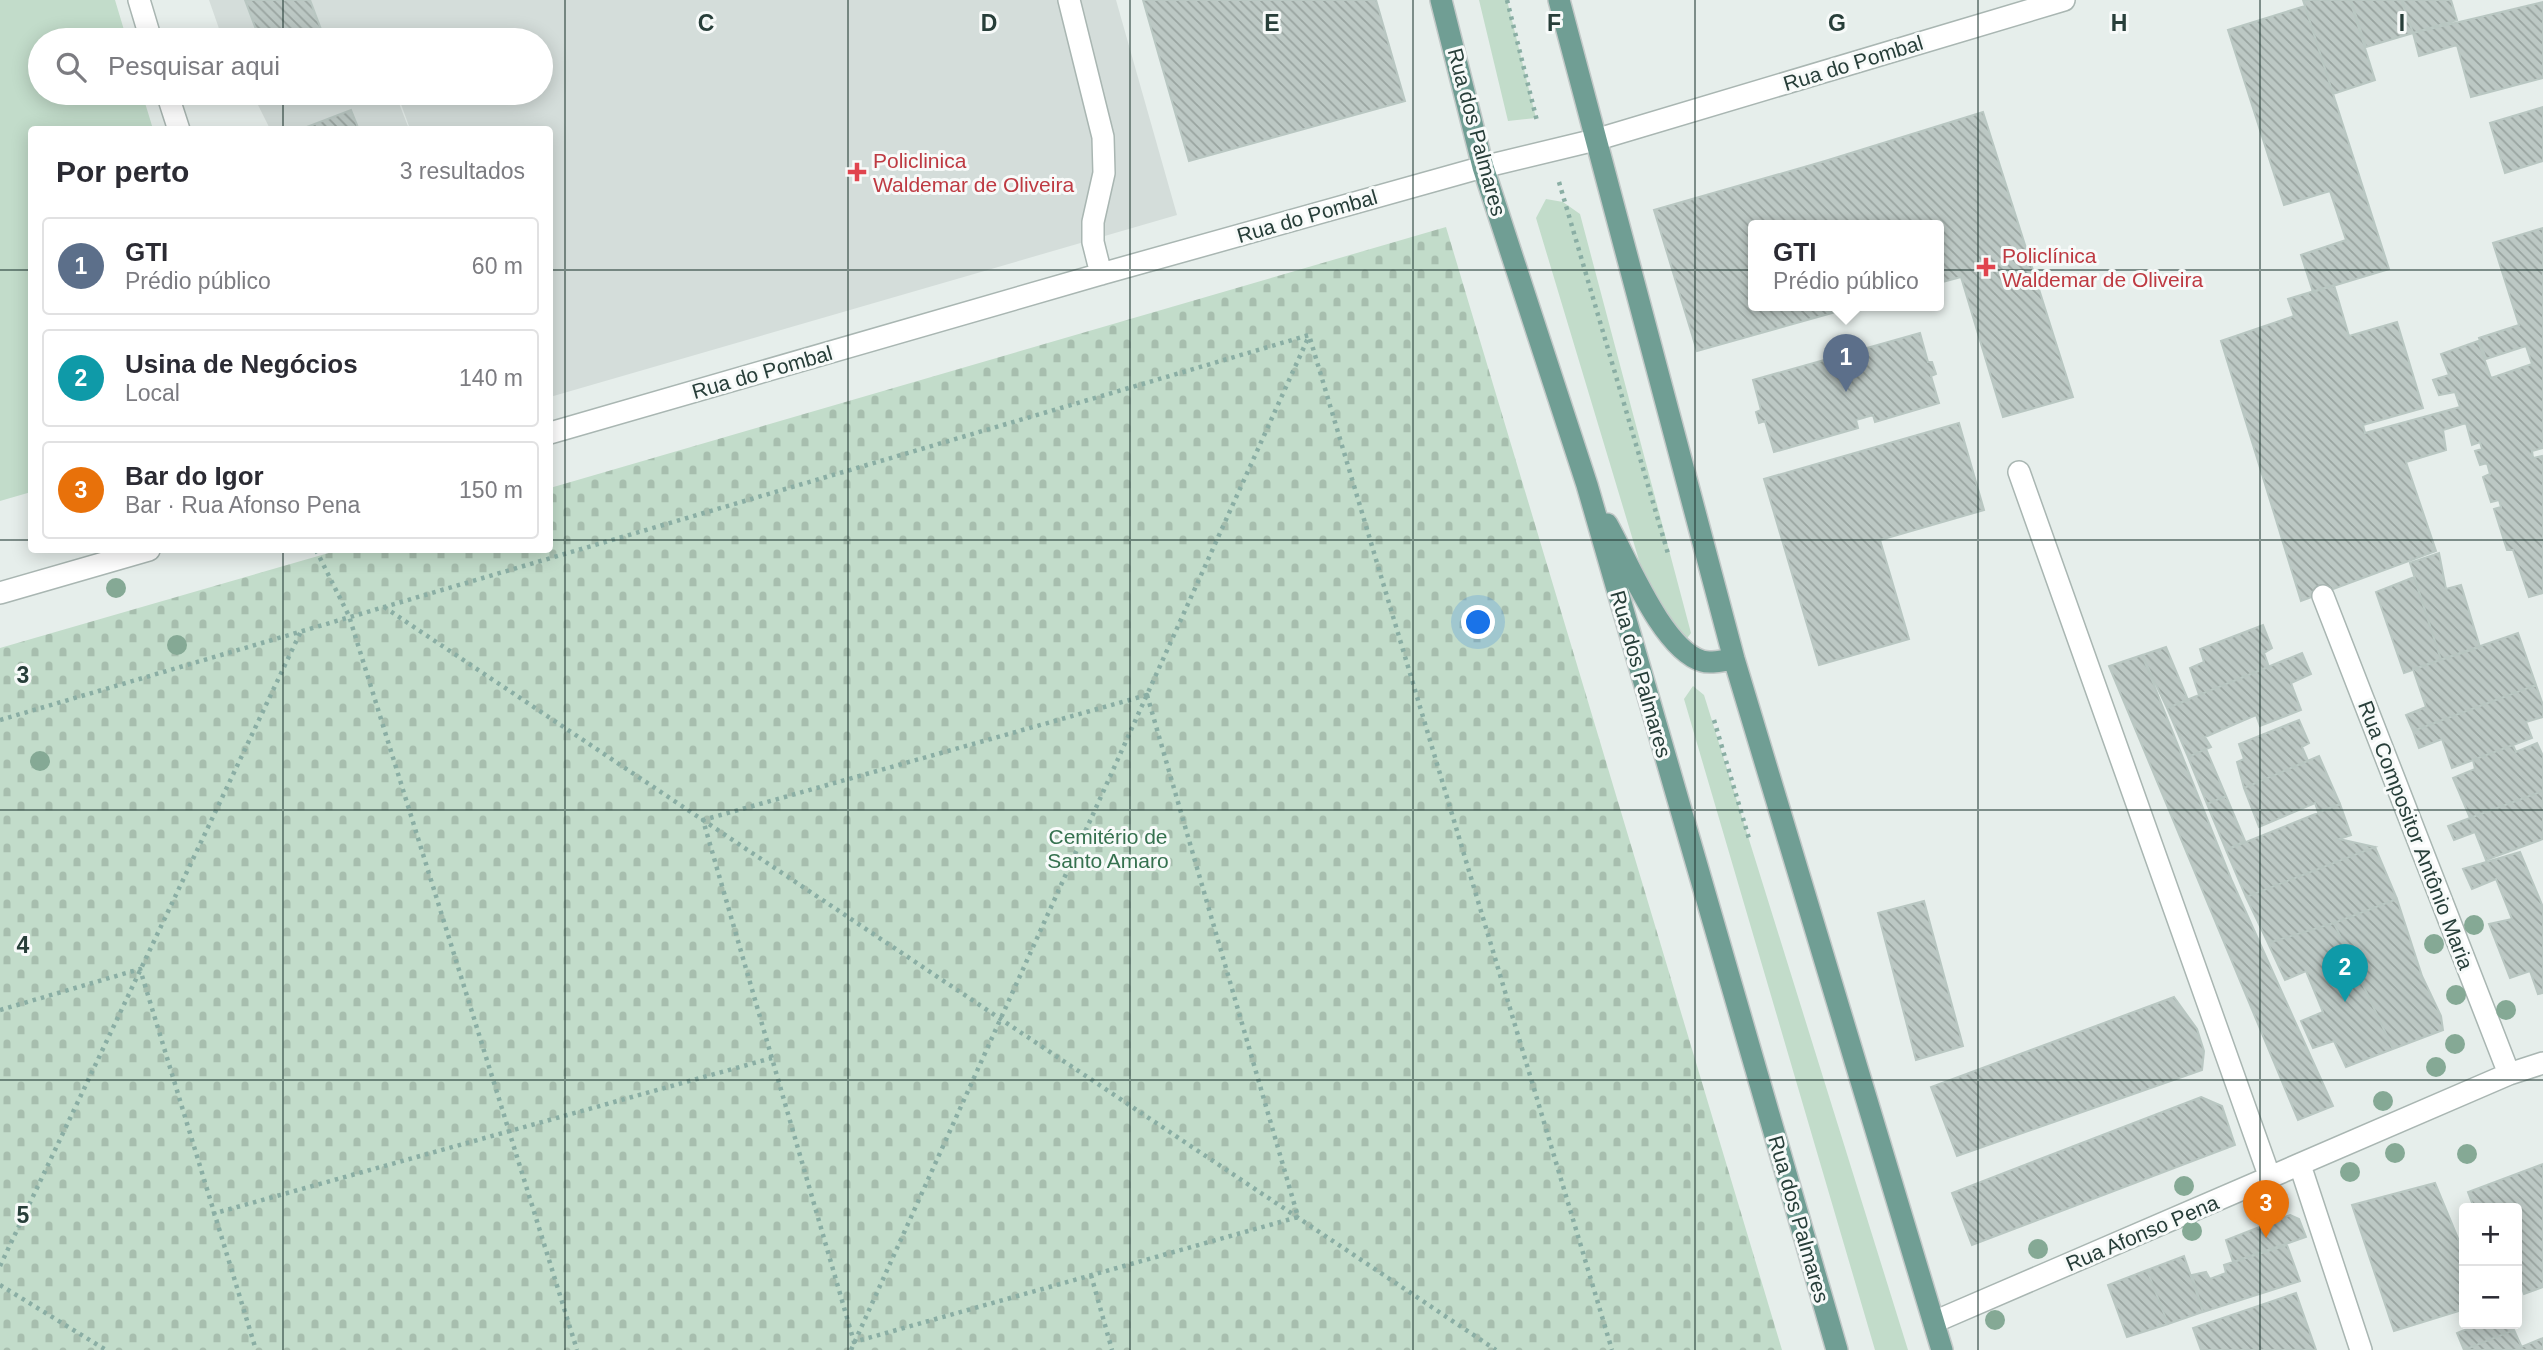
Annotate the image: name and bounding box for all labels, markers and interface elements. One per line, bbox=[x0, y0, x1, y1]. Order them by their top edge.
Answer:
text: C bbox=[698, 10, 714, 36]
text: D bbox=[981, 10, 997, 36]
text: E bbox=[1264, 10, 1280, 36]
text: F bbox=[1547, 10, 1561, 36]
text: G bbox=[1828, 10, 1846, 36]
text: H bbox=[2111, 10, 2127, 36]
text: I bbox=[2399, 10, 2405, 36]
search box bbox=[28, 28, 553, 105]
street label: Rua do Pombal bbox=[1780, 31, 1926, 95]
street label: Rua dos Palmares bbox=[1444, 46, 1510, 218]
icon: search bbox=[52, 48, 90, 86]
text: Pesquisar aqui bbox=[108, 51, 280, 81]
place label: Policlinica Waldemar de Oliveira bbox=[873, 149, 1074, 196]
text: Por perto bbox=[56, 155, 189, 188]
text: 3 resultados bbox=[400, 158, 525, 184]
marker: Policlinica Waldemar de Oliveira bbox=[847, 162, 867, 182]
street label: Rua do Pombal bbox=[1234, 185, 1380, 247]
popup bbox=[1748, 220, 1944, 311]
text: GTI bbox=[125, 237, 168, 267]
text: GTI bbox=[1773, 237, 1816, 267]
place label: Policlínica Waldemar de Oliveira bbox=[2002, 244, 2203, 291]
text: 1 bbox=[75, 253, 87, 279]
text: 60 m bbox=[472, 253, 523, 279]
marker: Policlínica Waldemar de Oliveira bbox=[1976, 257, 1996, 277]
text: Prédio público bbox=[125, 268, 271, 294]
text: Prédio público bbox=[1773, 268, 1919, 294]
pin: 1 bbox=[1823, 334, 1869, 392]
street label: Rua do Pombal bbox=[689, 341, 835, 403]
text: Usina de Negócios bbox=[125, 349, 358, 379]
text: 2 bbox=[75, 365, 87, 391]
text: 140 m bbox=[459, 365, 523, 391]
text: Local bbox=[125, 380, 180, 406]
text: Bar do Igor bbox=[125, 461, 264, 491]
text: 3 bbox=[75, 477, 87, 503]
text: 150 m bbox=[459, 477, 523, 503]
text: Bar · Rua Afonso Pena bbox=[125, 492, 360, 518]
street label: Rua dos Palmares bbox=[1606, 588, 1676, 760]
your location bbox=[1461, 605, 1495, 639]
text: 3 bbox=[17, 662, 29, 688]
street label: Rua Compositor Antônio Maria bbox=[2354, 697, 2478, 973]
park label: Cemitério de Santo Amaro bbox=[1047, 825, 1169, 872]
text: 4 bbox=[17, 932, 30, 958]
pin: 2 bbox=[2322, 944, 2368, 1002]
street label: Rua dos Palmares bbox=[1764, 1133, 1834, 1305]
pin: 3 bbox=[2243, 1180, 2289, 1238]
street label: Rua Afonso Pena bbox=[2062, 1190, 2222, 1276]
text: 5 bbox=[17, 1202, 30, 1228]
map controls bbox=[2459, 1203, 2522, 1329]
button: + bbox=[2459, 1203, 2522, 1266]
button: − bbox=[2459, 1266, 2522, 1329]

